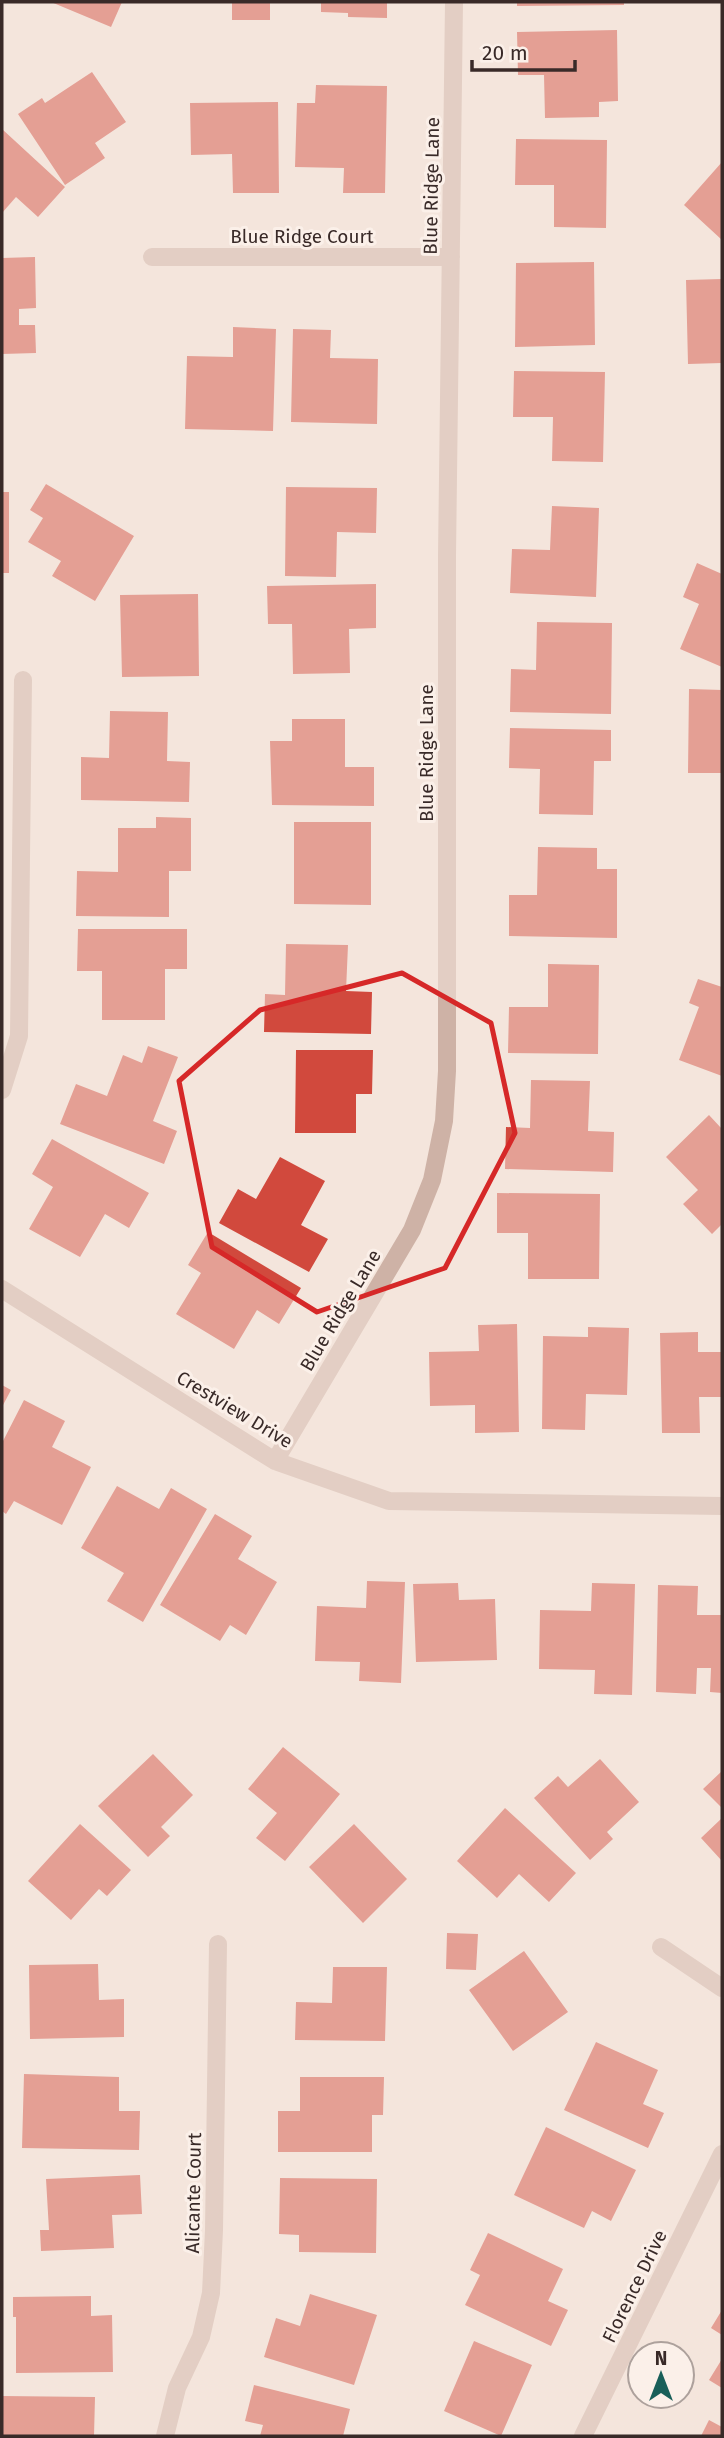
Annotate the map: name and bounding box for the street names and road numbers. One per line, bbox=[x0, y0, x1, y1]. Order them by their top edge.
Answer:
street label: Blue Ridge Lane bbox=[419, 117, 444, 255]
street label: Blue Ridge Court bbox=[230, 225, 374, 248]
street label: Blue Ridge Lane bbox=[415, 684, 438, 822]
street label: Blue Ridge Lane bbox=[295, 1245, 386, 1375]
street label: Crestview Drive bbox=[173, 1366, 297, 1453]
street label: Alicante Court bbox=[181, 2132, 206, 2254]
street label: Florence Drive bbox=[597, 2226, 672, 2346]

